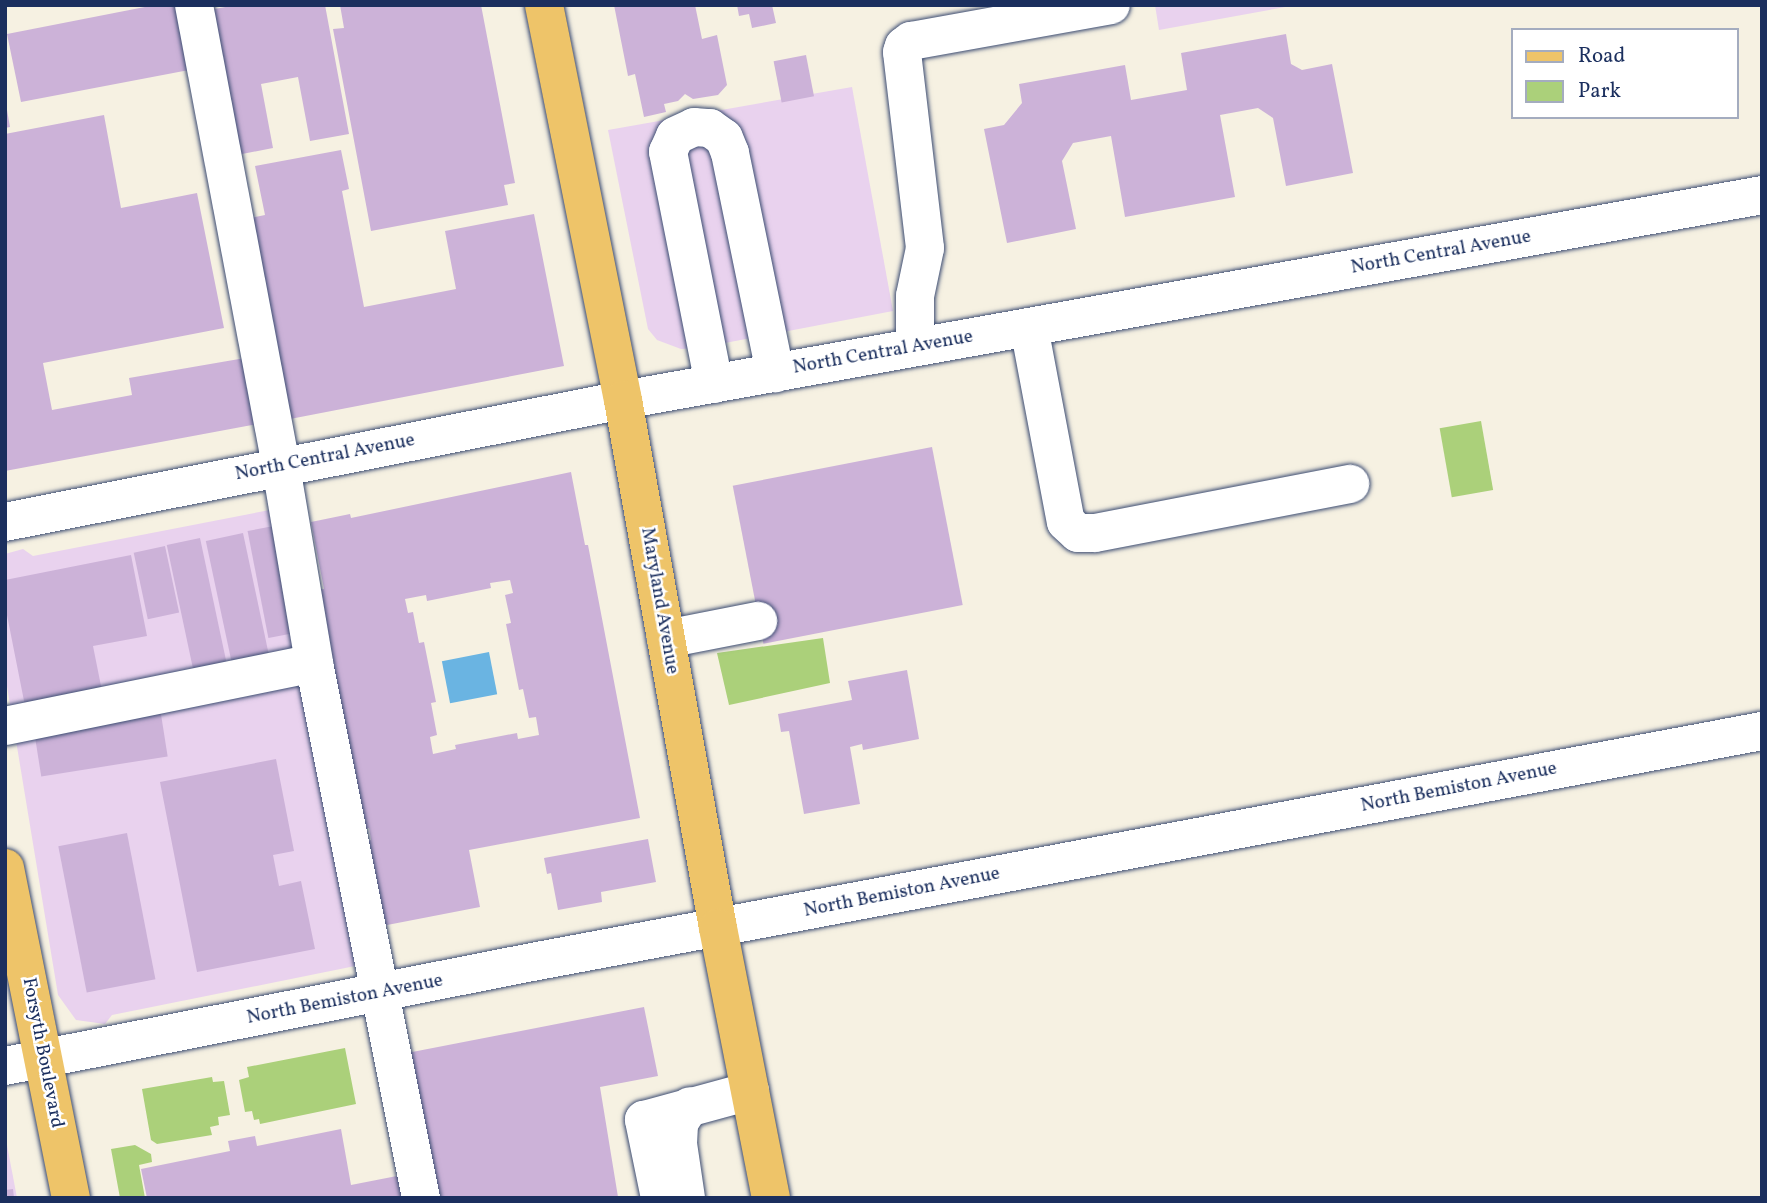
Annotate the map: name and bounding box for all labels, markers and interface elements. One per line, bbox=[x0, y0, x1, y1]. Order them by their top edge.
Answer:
legend bbox=[1512, 28, 1739, 119]
text: Road bbox=[1578, 42, 1625, 71]
text: Park bbox=[1578, 77, 1621, 106]
street label: North Central Avenue bbox=[1349, 226, 1533, 280]
street label: North Central Avenue bbox=[791, 326, 975, 380]
street label: North Central Avenue bbox=[233, 429, 417, 487]
street label: Maryland Avenue bbox=[635, 526, 683, 676]
street label: North Bemiston Avenue bbox=[1359, 758, 1559, 818]
street label: North Bemiston Avenue bbox=[802, 863, 1002, 923]
street label: North Bemiston Avenue bbox=[245, 970, 445, 1030]
street label: Forsyth Boulevard bbox=[16, 976, 68, 1130]

